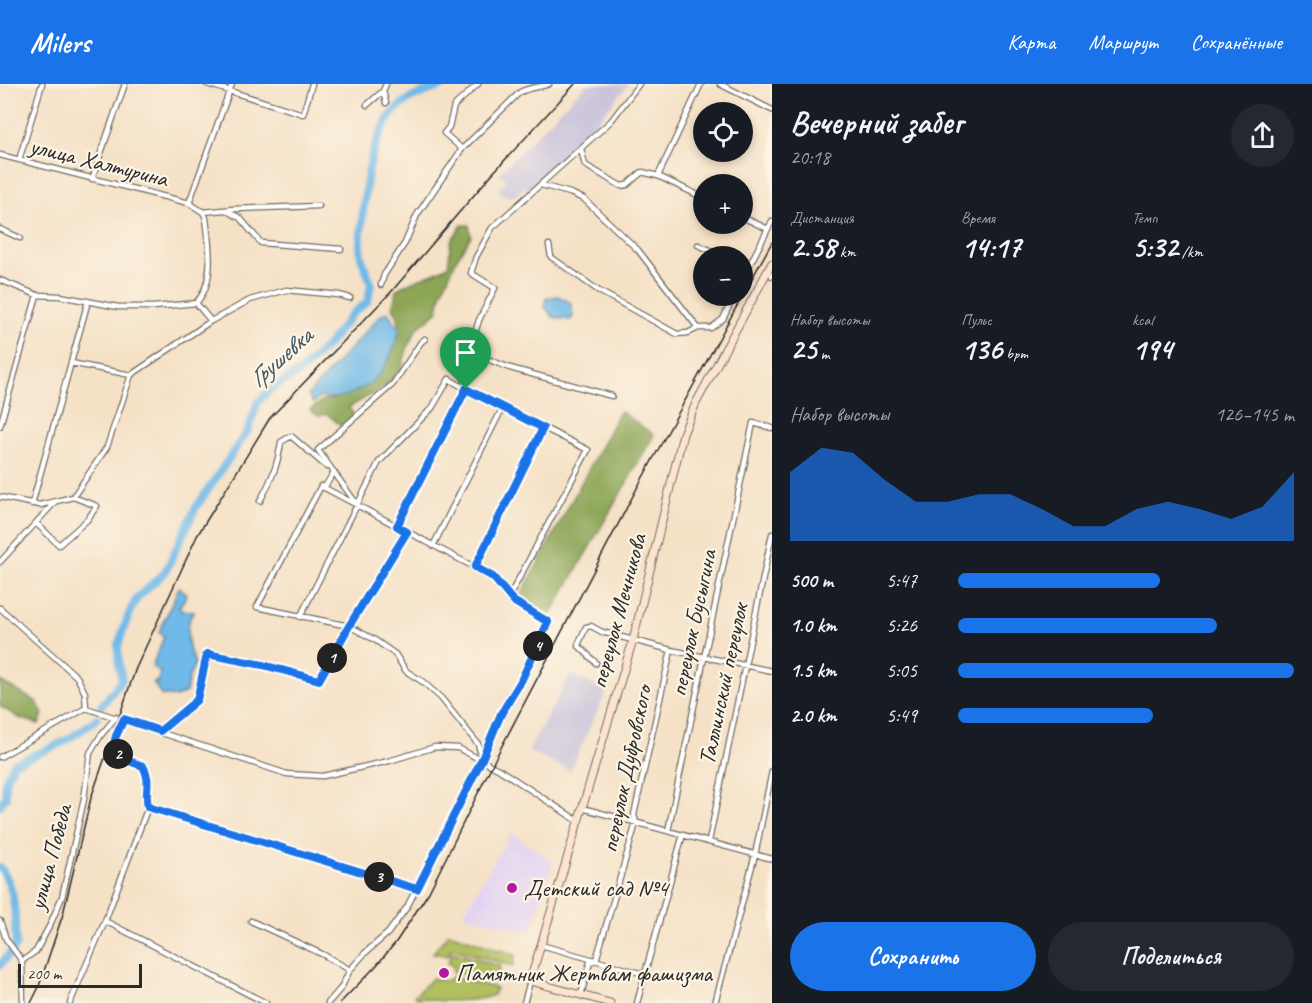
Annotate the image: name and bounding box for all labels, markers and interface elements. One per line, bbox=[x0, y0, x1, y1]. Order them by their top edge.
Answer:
text: Milers bbox=[30, 25, 90, 60]
text: Карта bbox=[1007, 29, 1056, 55]
text: Маршрут bbox=[1089, 29, 1158, 55]
text: Сохранённые bbox=[1191, 29, 1282, 55]
text: Вечерний забег bbox=[790, 101, 963, 143]
map controls bbox=[693, 102, 753, 306]
button: locate bbox=[693, 102, 753, 162]
button: share bbox=[1231, 104, 1294, 167]
street label: улица Халтурина bbox=[25, 130, 173, 194]
text: 20:18 bbox=[790, 145, 830, 170]
button: + bbox=[693, 174, 753, 234]
text: Дистанция bbox=[790, 208, 854, 228]
text: Время bbox=[961, 208, 995, 228]
text: Темп bbox=[1132, 208, 1158, 228]
text: 2.58 bbox=[790, 228, 836, 266]
text: 14:17 bbox=[961, 228, 1021, 266]
text: 5:32 bbox=[1132, 228, 1178, 266]
text: km bbox=[836, 242, 855, 262]
text: /km bbox=[1178, 242, 1203, 262]
button: − bbox=[693, 246, 753, 306]
text: Набор высоты bbox=[790, 310, 869, 330]
text: Пульс bbox=[961, 310, 992, 330]
text: kcal bbox=[1132, 310, 1153, 330]
water label: Грушевка bbox=[241, 318, 322, 395]
pin bbox=[440, 327, 491, 389]
text: 25 bbox=[790, 330, 817, 368]
text: 136 bbox=[961, 330, 1002, 368]
text: 194 bbox=[1132, 330, 1172, 368]
icon: arrive bbox=[449, 336, 482, 369]
text: m bbox=[817, 344, 829, 364]
text: bpm bbox=[1002, 344, 1028, 364]
text: Набор высоты bbox=[790, 402, 889, 427]
text: 126–145 m bbox=[1215, 402, 1294, 427]
street label: переулок Мечникова bbox=[583, 529, 653, 691]
street label: переулок Бусыгина bbox=[663, 546, 723, 699]
text: 500 m bbox=[790, 568, 833, 593]
text: 5:47 bbox=[886, 568, 917, 593]
street label: Таллинский переулок bbox=[691, 598, 755, 768]
text: 1.0 km bbox=[790, 613, 837, 638]
text: 5:26 bbox=[886, 613, 917, 638]
pin: 4 bbox=[523, 631, 553, 661]
text: 4 bbox=[534, 636, 542, 656]
pin: 1 bbox=[317, 643, 347, 673]
text: 1 bbox=[328, 648, 336, 668]
text: 1.5 km bbox=[790, 658, 836, 683]
text: 5:05 bbox=[886, 658, 917, 683]
street label: переулок Дубровского bbox=[594, 680, 659, 855]
text: 2.0 km bbox=[790, 703, 837, 728]
text: 5:49 bbox=[886, 703, 917, 728]
pin: 2 bbox=[103, 739, 133, 769]
text: 2 bbox=[114, 744, 122, 764]
street label: улица Победа bbox=[21, 799, 79, 915]
pin: 3 bbox=[364, 862, 394, 892]
text: 3 bbox=[375, 867, 383, 887]
place label: Детский сад №4 bbox=[524, 873, 670, 903]
marker: Детский сад №4 bbox=[505, 881, 519, 895]
button: Сохранить bbox=[790, 922, 1036, 991]
button: Поделиться bbox=[1048, 922, 1294, 991]
place label: Памятник Жертвам фашизма bbox=[456, 958, 713, 988]
scale bar bbox=[18, 961, 142, 988]
text: 200 m bbox=[27, 964, 61, 984]
marker: Памятник Жертвам фашизма bbox=[437, 966, 451, 980]

